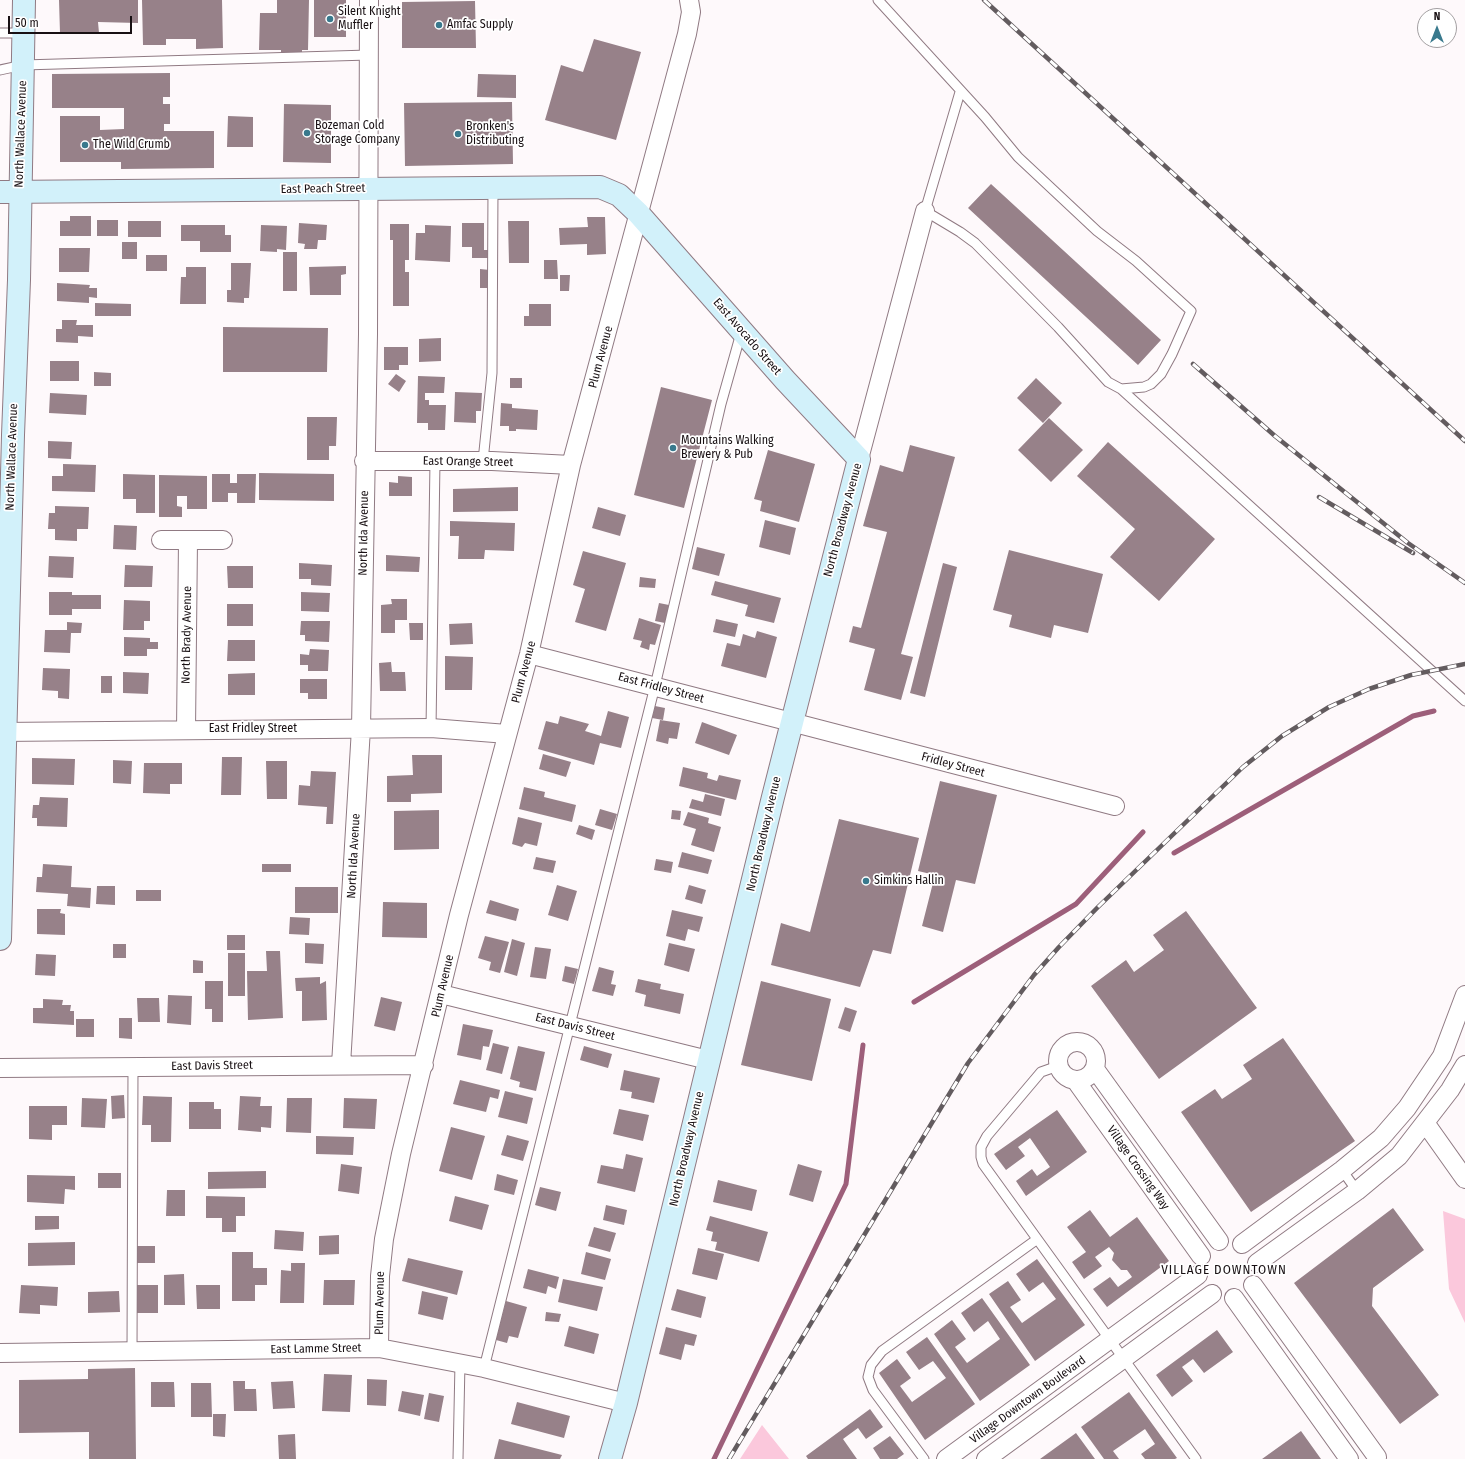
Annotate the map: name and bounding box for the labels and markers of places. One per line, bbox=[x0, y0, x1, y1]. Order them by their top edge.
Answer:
place label: Silent Knight Muffler bbox=[338, 5, 401, 33]
marker: Silent Knight Muffler bbox=[325, 14, 335, 24]
place label: Amfac Supply bbox=[447, 18, 513, 32]
marker: Amfac Supply bbox=[434, 20, 444, 30]
place label: Bozeman Cold Storage Company bbox=[315, 119, 400, 147]
place label: Bronken's Distributing bbox=[466, 120, 524, 148]
marker: Bozeman Cold Storage Company bbox=[302, 128, 312, 138]
marker: Bronken's Distributing bbox=[453, 129, 463, 139]
place label: The Wild Crumb bbox=[93, 138, 170, 152]
marker: The Wild Crumb bbox=[80, 140, 90, 150]
place label: Mountains Walking Brewery & Pub bbox=[681, 434, 774, 462]
marker: Mountains Walking Brewery & Pub bbox=[668, 443, 678, 453]
place label: Simkins Hallin bbox=[874, 874, 944, 888]
marker: Simkins Hallin bbox=[861, 876, 871, 886]

